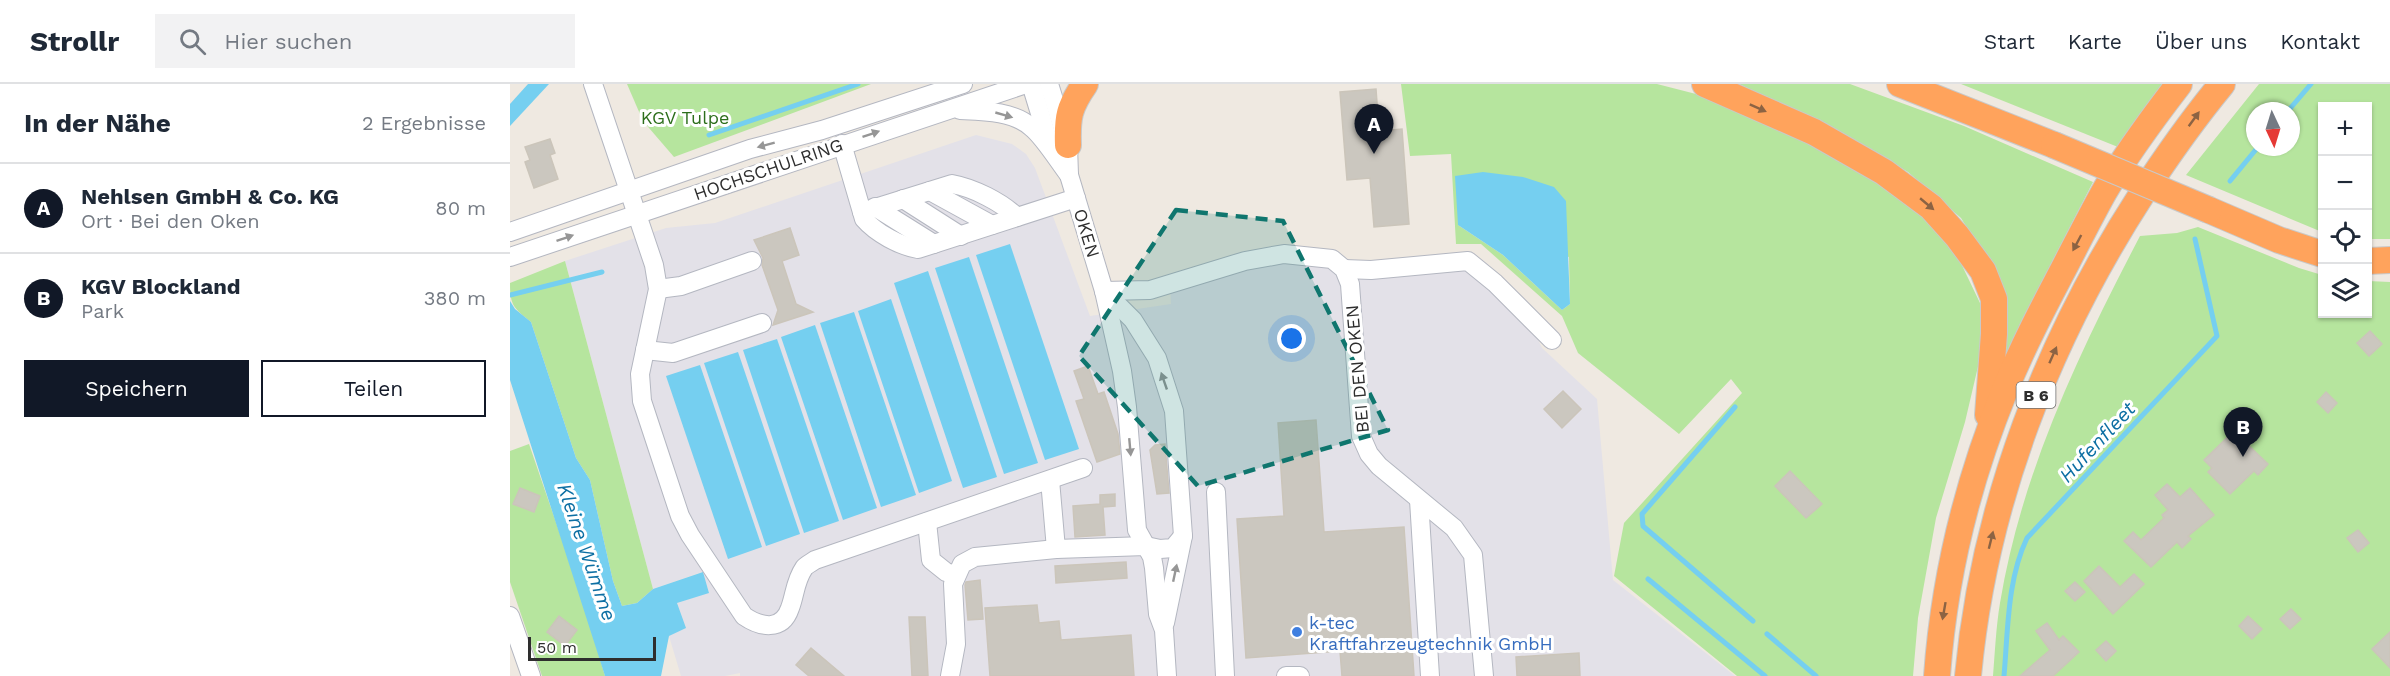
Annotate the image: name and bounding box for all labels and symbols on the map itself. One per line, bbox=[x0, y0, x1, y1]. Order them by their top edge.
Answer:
north arrow bbox=[2246, 102, 2300, 156]
one-way arrow bbox=[1750, 103, 1768, 113]
pin: A bbox=[1354, 104, 1394, 154]
park label: KGV Tulpe bbox=[641, 107, 729, 128]
one-way arrow bbox=[995, 111, 1013, 120]
one-way arrow bbox=[2187, 111, 2199, 126]
one-way arrow bbox=[862, 129, 880, 139]
street label: HOCHSCHULRING bbox=[691, 134, 845, 204]
one-way arrow bbox=[757, 141, 775, 150]
one-way arrow bbox=[1919, 198, 1935, 211]
street label: OKEN bbox=[1070, 206, 1104, 260]
one-way arrow bbox=[556, 232, 574, 242]
one-way arrow bbox=[2072, 235, 2082, 252]
street label: BEI DEN OKEN bbox=[1341, 304, 1373, 434]
your location bbox=[1277, 324, 1306, 353]
one-way arrow bbox=[2048, 346, 2058, 364]
one-way arrow bbox=[1159, 372, 1168, 390]
road number: B 6 bbox=[2016, 382, 2056, 408]
water label: Hufenfleet bbox=[2054, 396, 2141, 487]
pin: B bbox=[2224, 408, 2262, 457]
one-way arrow bbox=[1125, 437, 1135, 456]
water label: Kleine Wümme bbox=[552, 480, 622, 624]
one-way arrow bbox=[1986, 531, 1996, 549]
one-way arrow bbox=[1171, 563, 1180, 582]
one-way arrow bbox=[1940, 602, 1949, 621]
place label: k-tec Kraftfahrzeugtechnik GmbH bbox=[1309, 612, 1553, 654]
marker: k-tec Kraftfahrzeugtechnik GmbH bbox=[1290, 625, 1304, 639]
scale bar bbox=[528, 634, 656, 662]

